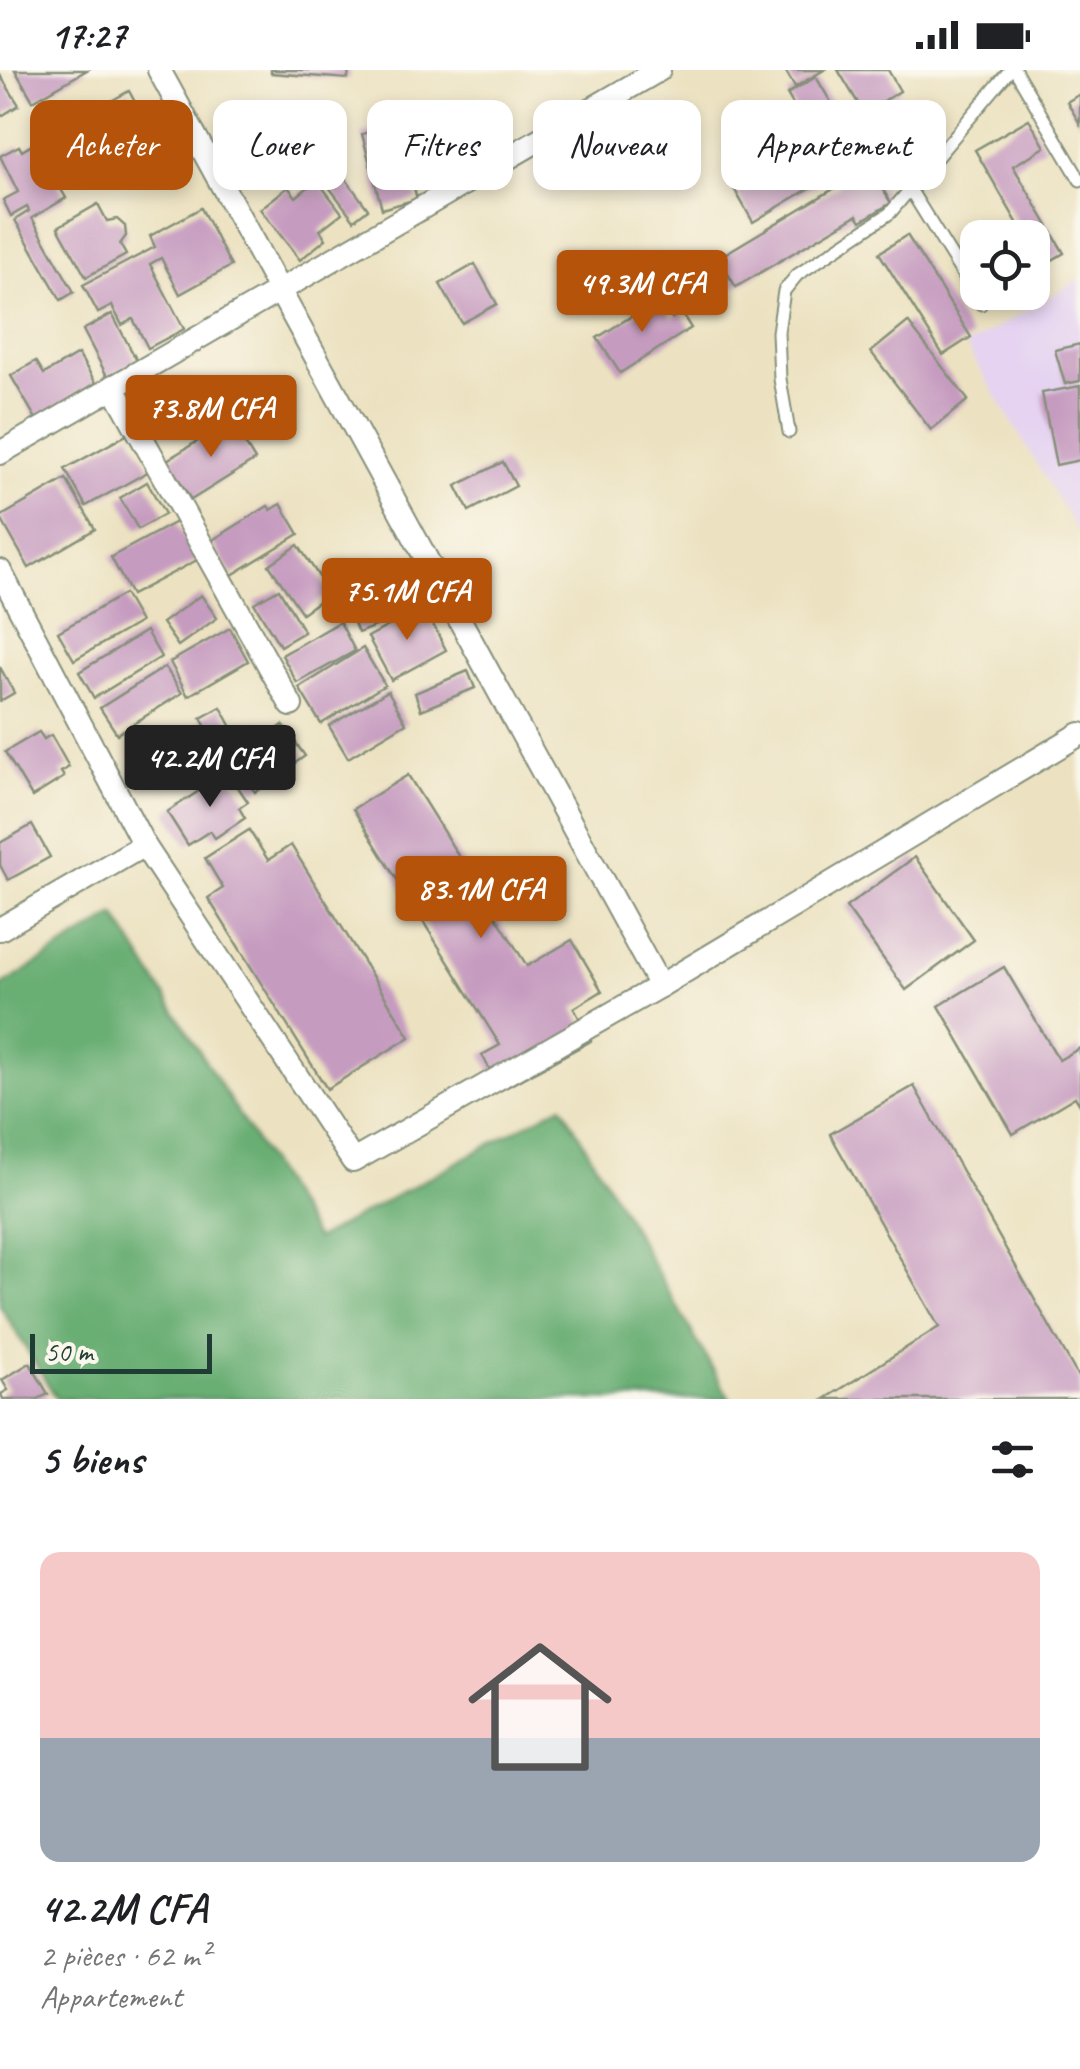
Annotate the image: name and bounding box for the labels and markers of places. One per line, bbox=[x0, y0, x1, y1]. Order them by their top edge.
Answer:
pin: 49.3M CFA bbox=[528, 250, 756, 335]
pin: 73.8M CFA bbox=[97, 375, 325, 460]
pin: 75.1M CFA bbox=[293, 558, 521, 643]
pin: 42.2M CFA bbox=[96, 725, 324, 810]
pin: 83.1M CFA bbox=[367, 856, 595, 941]

